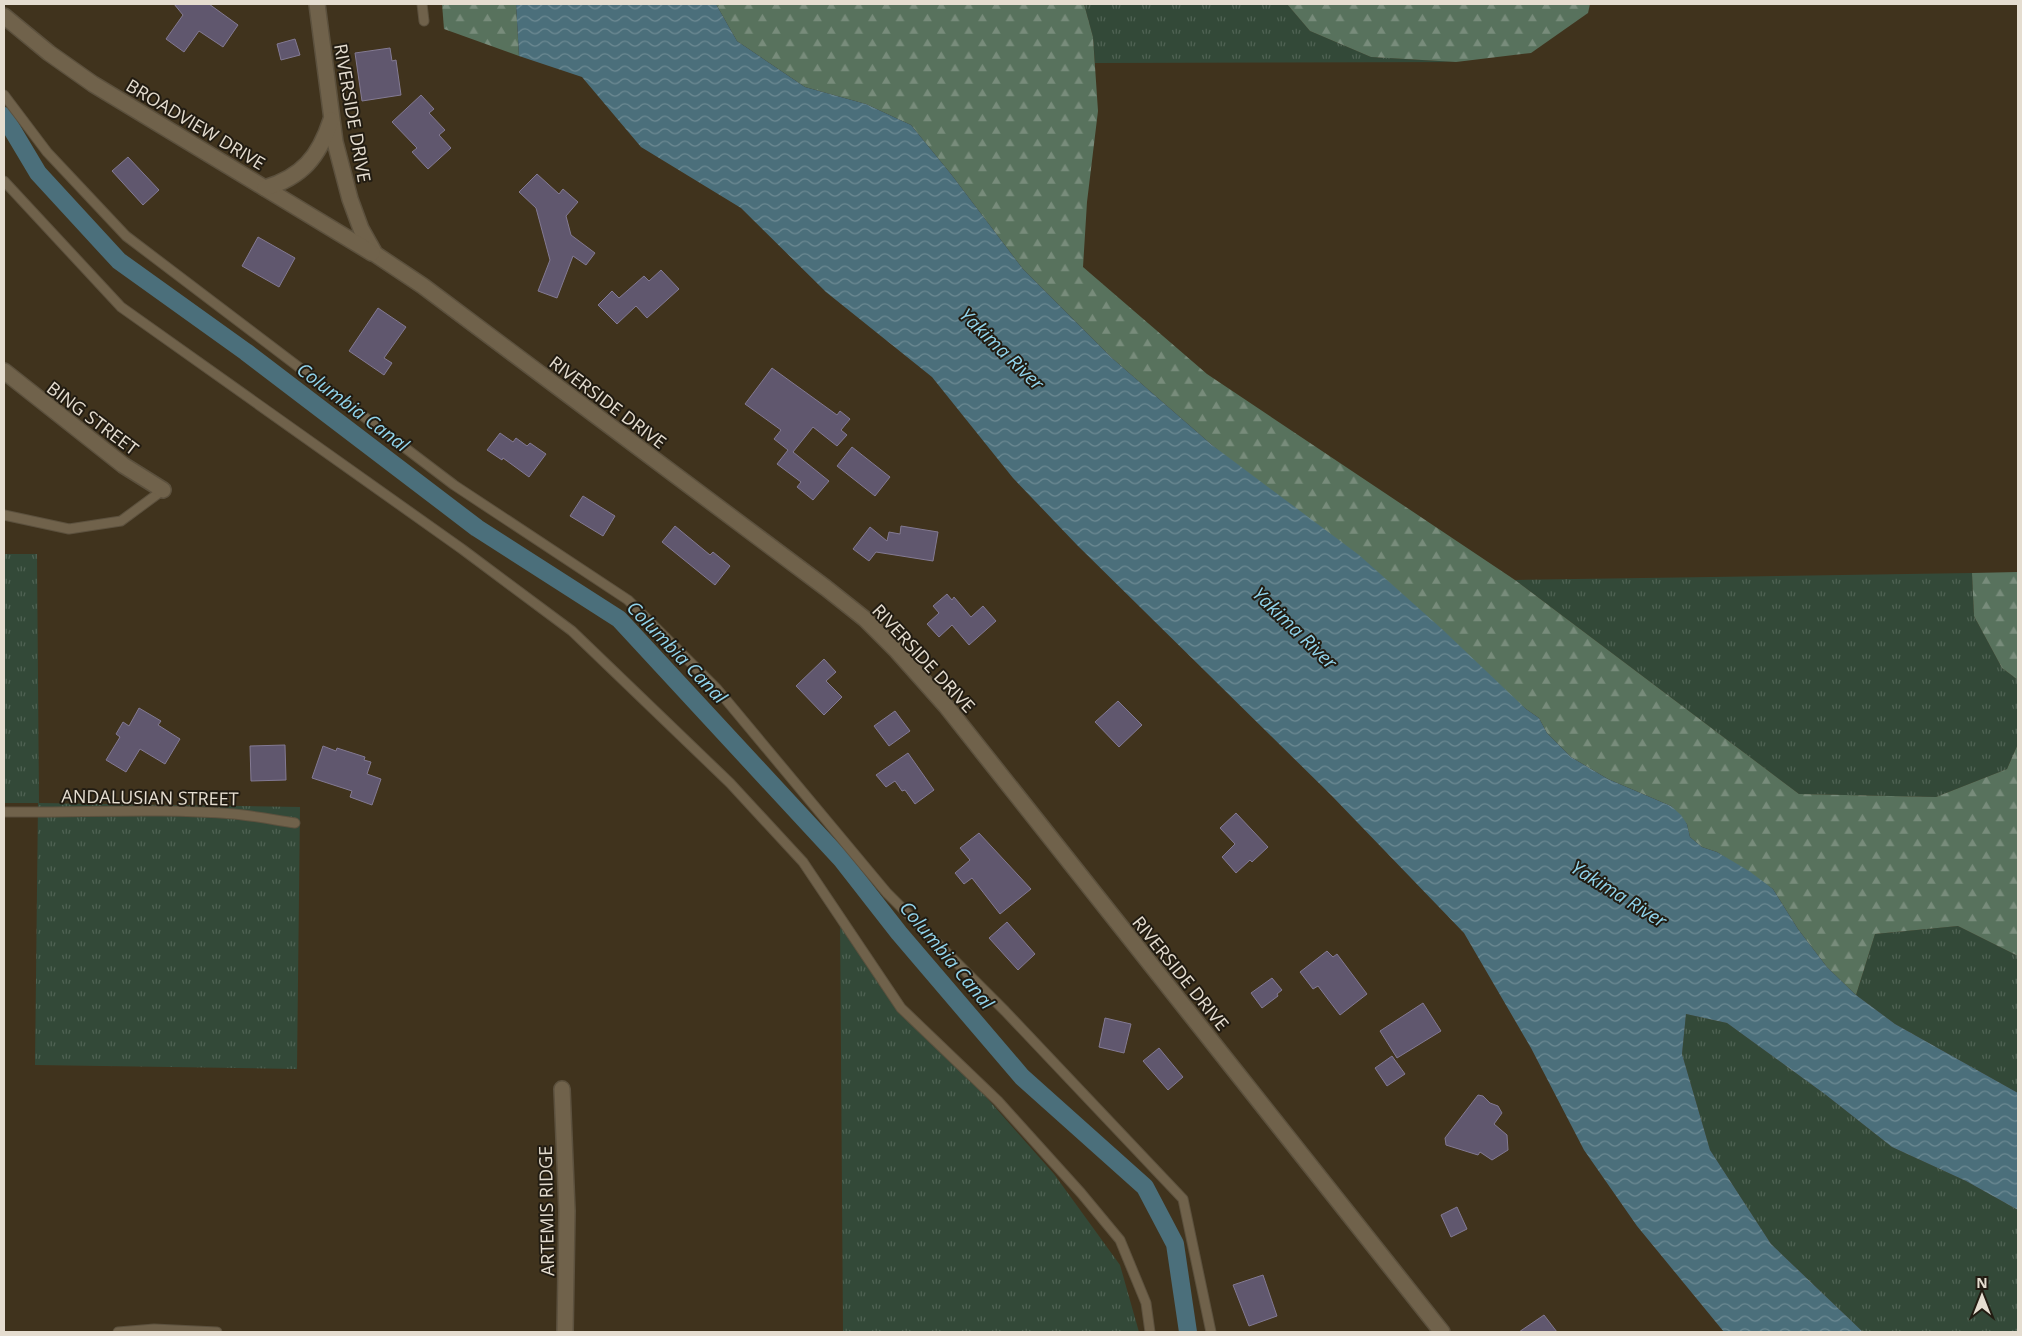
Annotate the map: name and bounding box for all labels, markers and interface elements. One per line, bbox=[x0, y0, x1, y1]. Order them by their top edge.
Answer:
street label: RIVERSIDE DRIVE bbox=[329, 42, 377, 184]
street label: BROADVIEW DRIVE bbox=[122, 73, 270, 175]
water label: Yakima River bbox=[954, 302, 1051, 397]
street label: RIVERSIDE DRIVE bbox=[545, 350, 671, 454]
water label: Columbia Canal bbox=[292, 356, 415, 458]
street label: BING STREET bbox=[42, 376, 144, 460]
water label: Yakima River bbox=[1247, 581, 1344, 676]
water label: Columbia Canal bbox=[621, 595, 734, 710]
street label: RIVERSIDE DRIVE bbox=[867, 598, 981, 718]
street label: ANDALUSIAN STREET bbox=[61, 783, 239, 811]
water label: Yakima River bbox=[1566, 854, 1673, 934]
water label: Columbia Canal bbox=[894, 895, 1001, 1016]
street label: RIVERSIDE DRIVE bbox=[1127, 911, 1235, 1035]
street label: ARTEMIS RIDGE bbox=[533, 1146, 559, 1276]
north arrow bbox=[1957, 1271, 2007, 1321]
text: N bbox=[1976, 1273, 1988, 1292]

